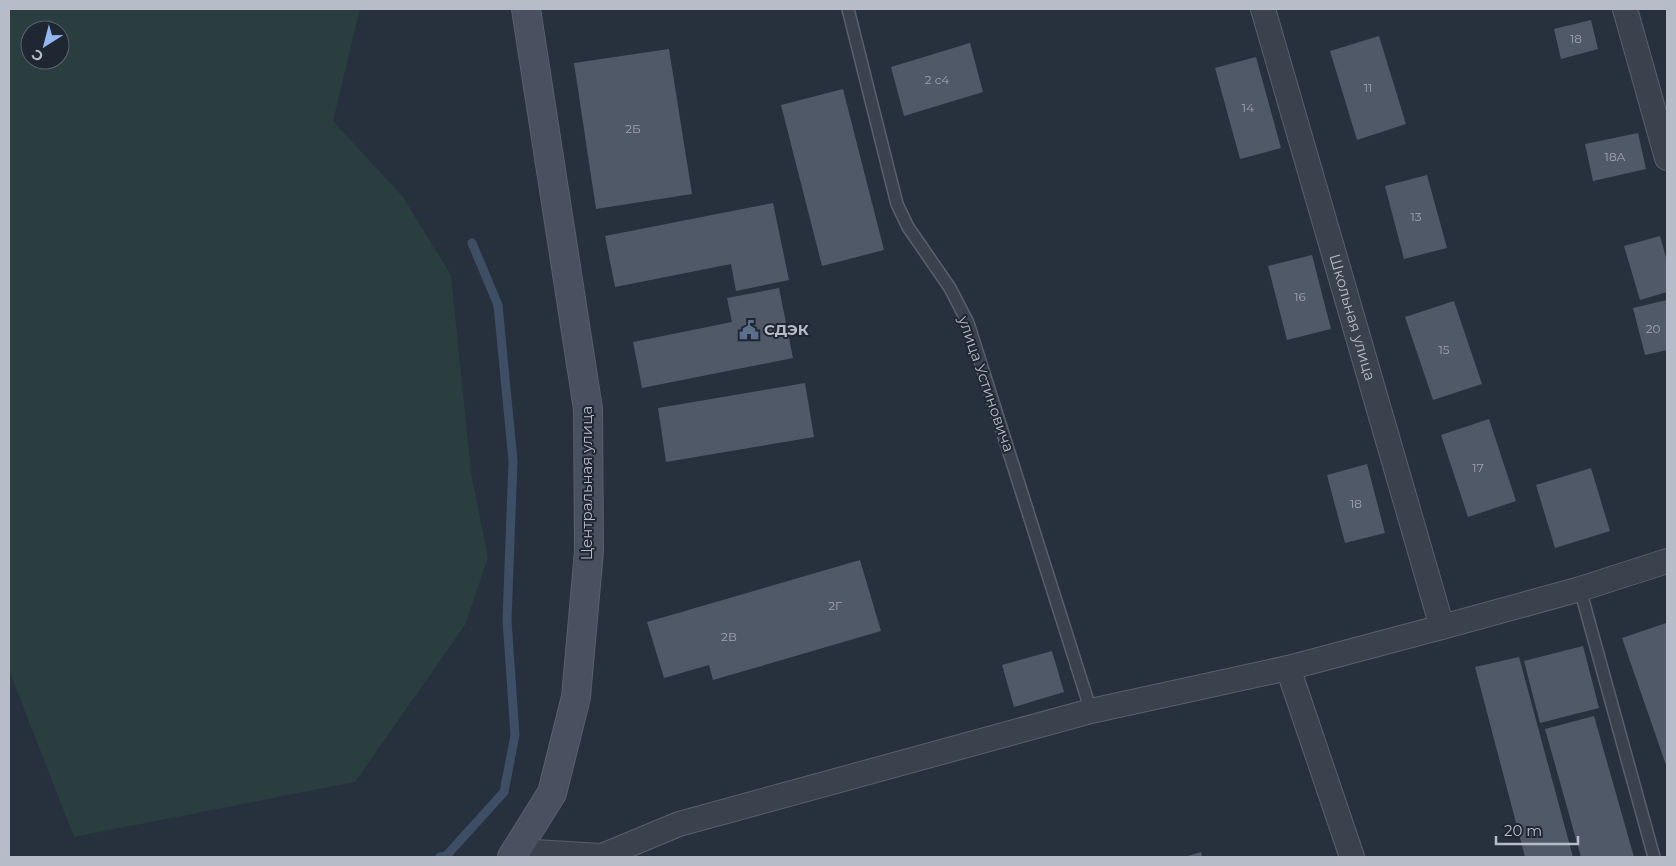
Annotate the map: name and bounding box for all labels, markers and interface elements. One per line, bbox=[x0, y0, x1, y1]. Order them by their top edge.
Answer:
north arrow bbox=[20, 20, 70, 70]
house number: 18 bbox=[1570, 31, 1582, 46]
text: С bbox=[28, 45, 47, 66]
house number: 2 с4 bbox=[925, 72, 949, 87]
house number: 11 bbox=[1364, 80, 1372, 95]
house number: 14 bbox=[1242, 100, 1254, 115]
house number: 2Б bbox=[625, 121, 641, 136]
house number: 18А bbox=[1605, 149, 1625, 164]
house number: 13 bbox=[1410, 209, 1422, 224]
street label: Школьная улица bbox=[1325, 252, 1380, 383]
house number: 16 bbox=[1294, 289, 1306, 304]
street label: улица Устиновича bbox=[954, 312, 1019, 454]
public building icon: СДЭК bbox=[738, 319, 760, 341]
place label: СДЭК bbox=[764, 320, 809, 339]
house number: 20 bbox=[1646, 321, 1660, 336]
house number: 15 bbox=[1438, 342, 1450, 357]
street label: Центральная улица bbox=[577, 406, 596, 560]
house number: 17 bbox=[1472, 460, 1484, 475]
house number: 18 bbox=[1350, 496, 1362, 511]
house number: 2Г bbox=[828, 598, 842, 613]
house number: 2В bbox=[721, 629, 737, 644]
scale bar bbox=[1496, 814, 1578, 846]
text: 20 m bbox=[1504, 821, 1542, 840]

